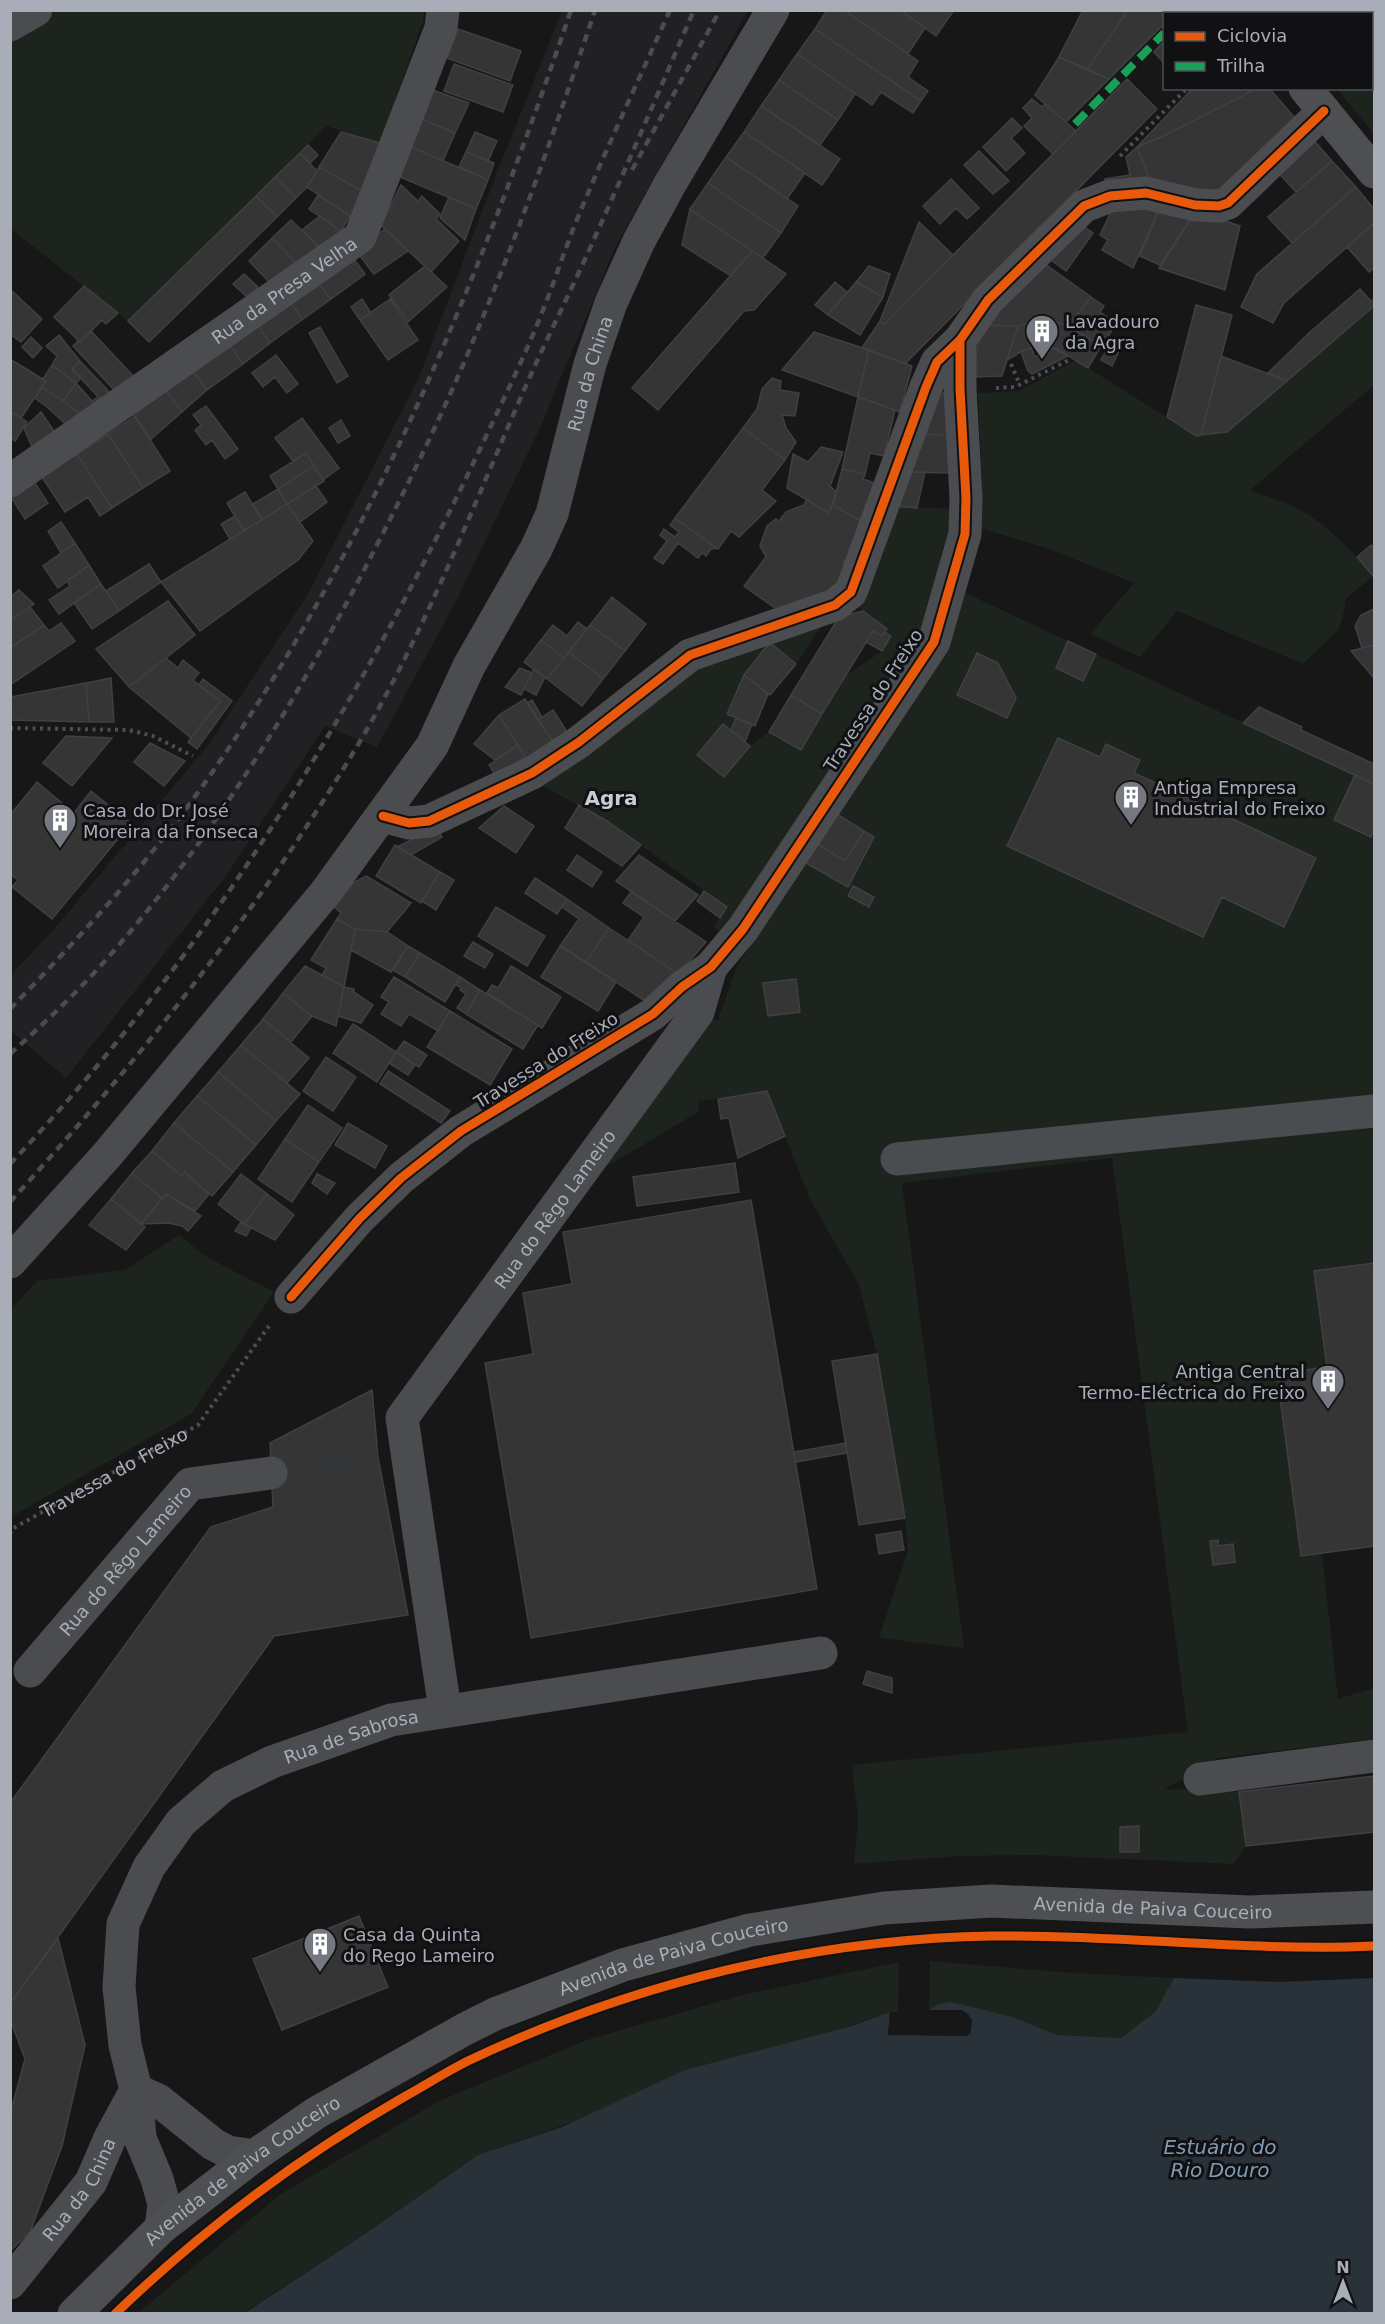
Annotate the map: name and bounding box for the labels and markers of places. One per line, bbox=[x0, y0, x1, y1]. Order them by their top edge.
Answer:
place label: Lavadouro da Agra bbox=[1065, 311, 1160, 353]
building icon: Lavadouro da Agra bbox=[1024, 313, 1060, 360]
place label: Antiga Empresa Industrial do Freixo bbox=[1154, 777, 1326, 819]
building icon: Antiga Empresa Industrial do Freixo bbox=[1113, 779, 1149, 826]
place label: Casa do Dr. José Moreira da Fonseca bbox=[83, 800, 258, 842]
building icon: Casa do Dr. José Moreira da Fonseca bbox=[42, 802, 78, 849]
place label: Antiga Central Termo-Eléctrica do Freixo bbox=[1078, 1361, 1305, 1403]
building icon: Antiga Central Termo-Eléctrica do Freixo bbox=[1310, 1363, 1346, 1410]
place label: Casa da Quinta do Rego Lameiro bbox=[343, 1924, 495, 1966]
building icon: Casa da Quinta do Rego Lameiro bbox=[302, 1926, 338, 1973]

